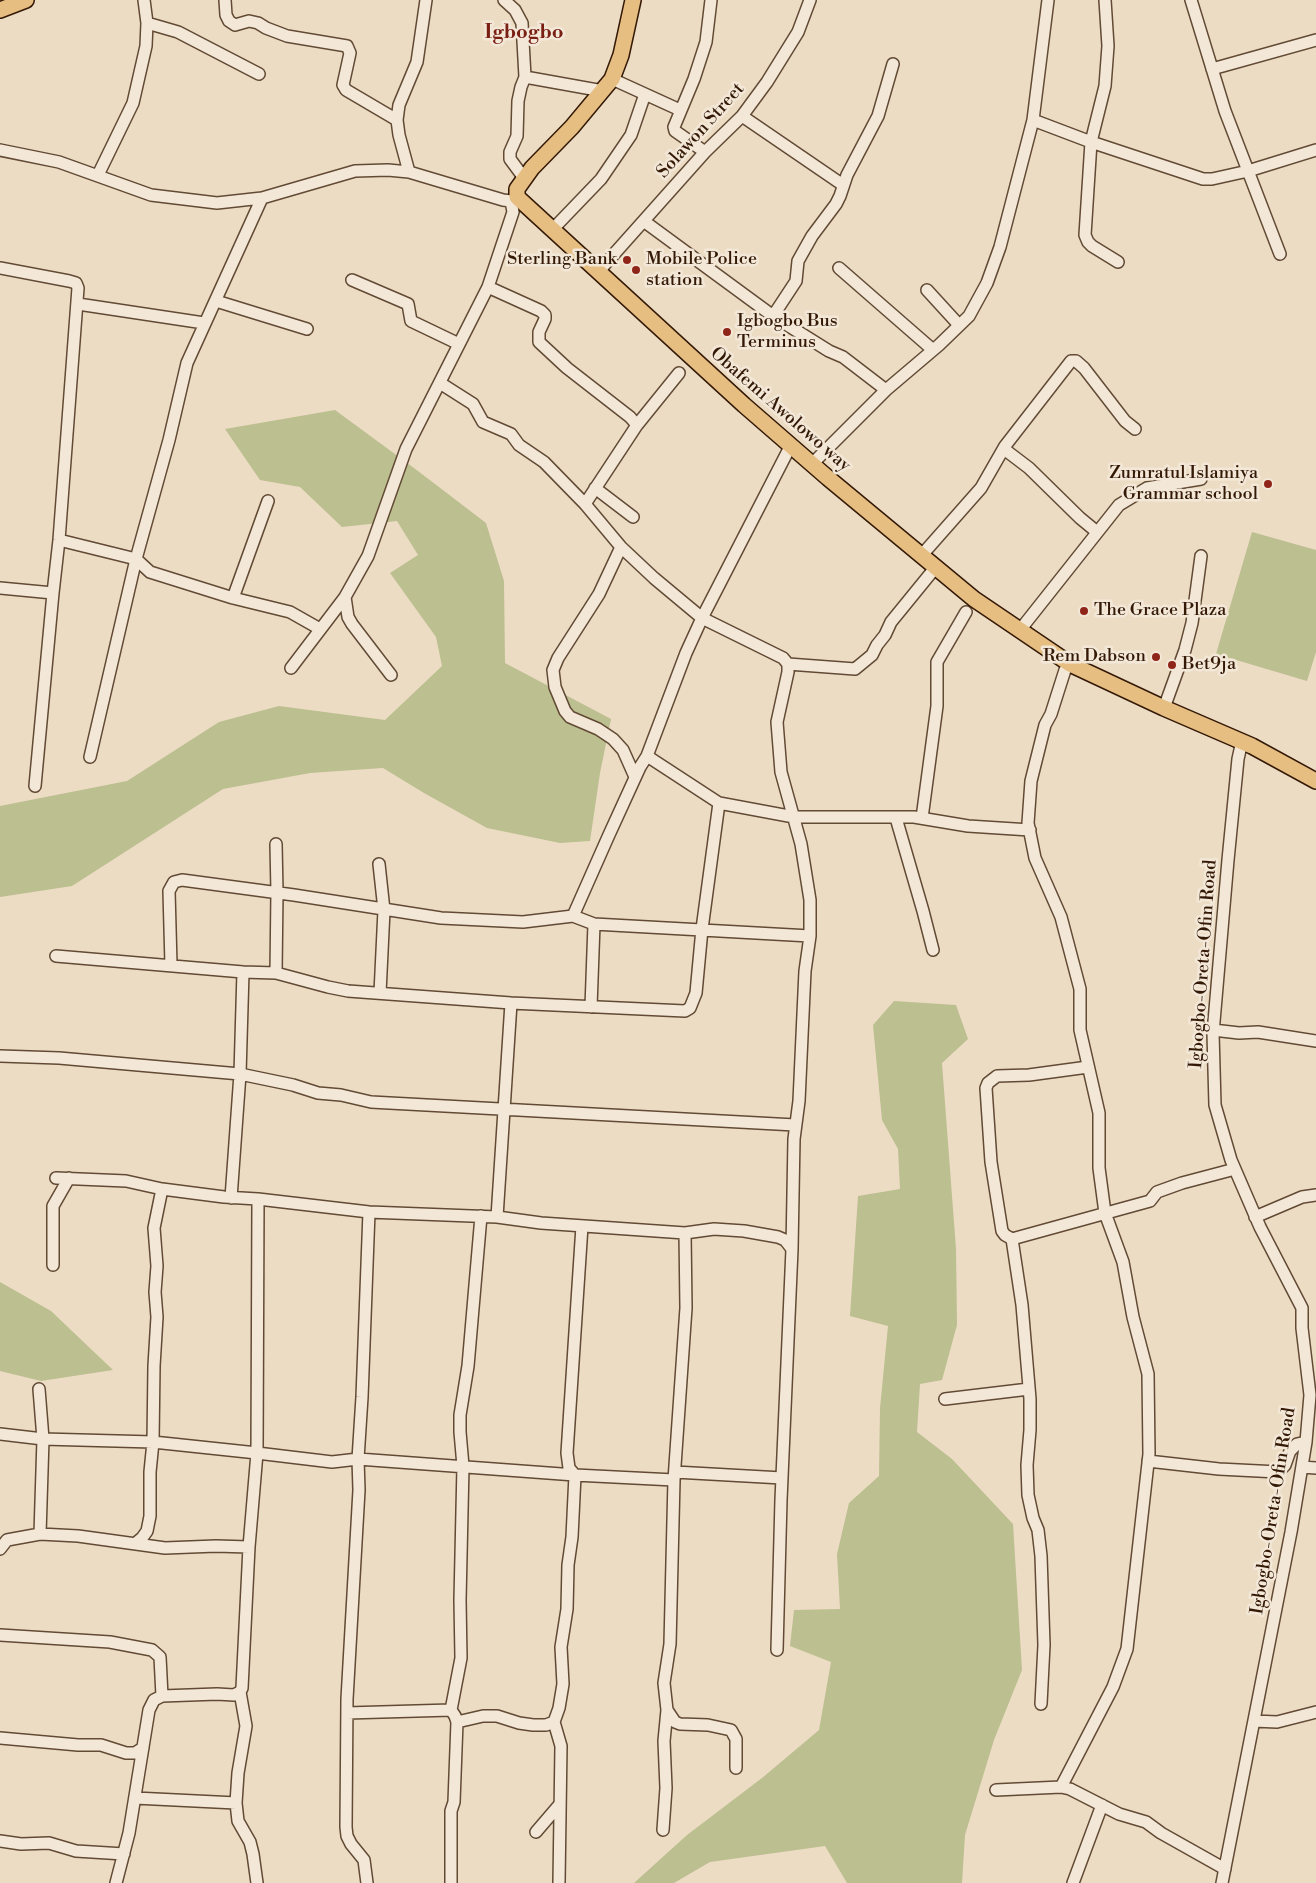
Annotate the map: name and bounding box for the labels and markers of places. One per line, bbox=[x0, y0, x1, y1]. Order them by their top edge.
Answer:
place label: Sterling Bank bbox=[507, 249, 617, 271]
place label: Mobile Police station bbox=[646, 249, 757, 292]
marker: Sterling Bank bbox=[621, 254, 633, 266]
marker: Mobile Police station bbox=[630, 264, 642, 276]
place label: Igbogbo Bus Terminus bbox=[737, 311, 838, 354]
marker: Igbogbo Bus Terminus bbox=[721, 326, 733, 338]
place label: Zumratul Islamiya Grammar school bbox=[1109, 463, 1258, 506]
marker: Zumratul Islamiya Grammar school bbox=[1262, 478, 1274, 490]
place label: The Grace Plaza bbox=[1094, 600, 1226, 622]
marker: The Grace Plaza bbox=[1078, 605, 1090, 617]
place label: Rem Dabson bbox=[1043, 646, 1146, 668]
marker: Rem Dabson bbox=[1150, 651, 1162, 663]
place label: Bet9ja bbox=[1182, 654, 1236, 676]
marker: Bet9ja bbox=[1166, 659, 1178, 671]

